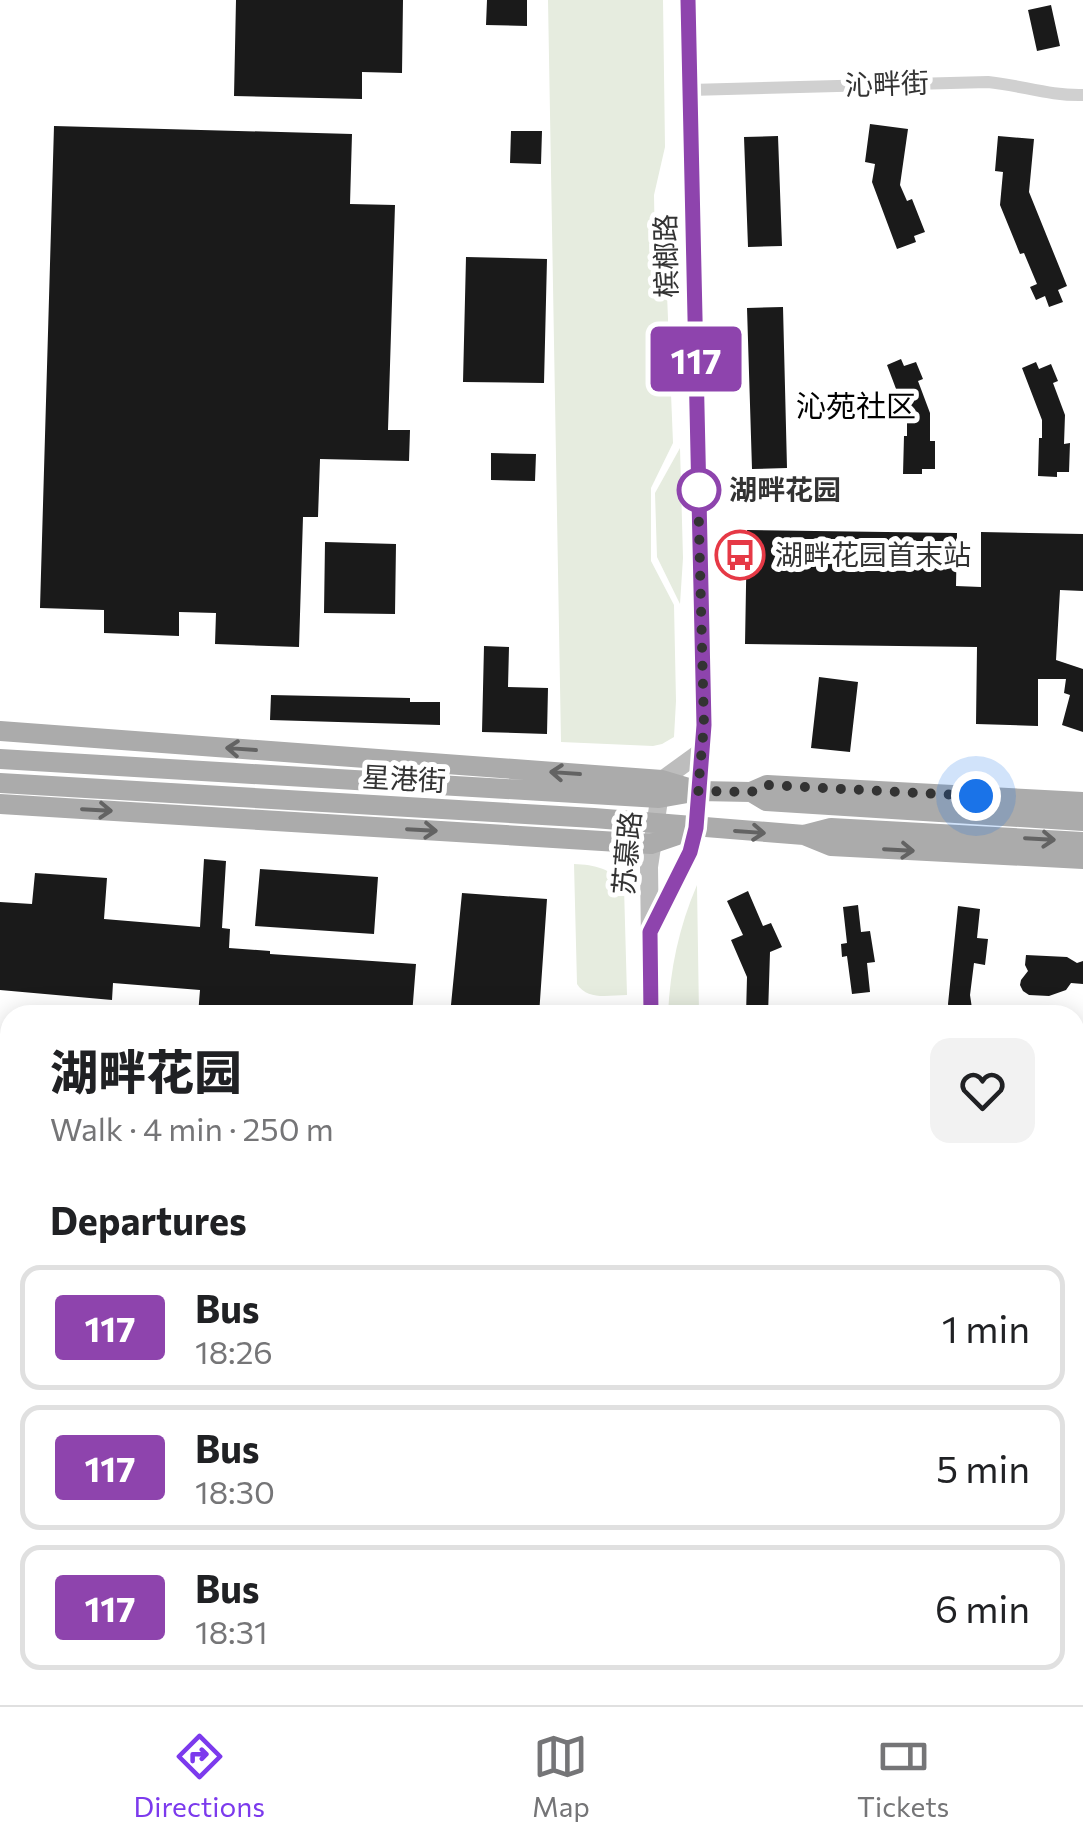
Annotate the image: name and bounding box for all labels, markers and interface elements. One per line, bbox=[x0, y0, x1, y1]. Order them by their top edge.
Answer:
street label: 沁畔街 bbox=[844, 65, 930, 101]
street label: 槟榔路 bbox=[647, 214, 683, 298]
line badge: 117 bbox=[638, 326, 754, 392]
text: 117 bbox=[671, 338, 721, 381]
district label: 沁苑社区 bbox=[796, 386, 916, 423]
marker: 湖畔花园 bbox=[678, 469, 720, 511]
place label: 湖畔花园 bbox=[729, 472, 841, 506]
bus stop icon: 湖畔花园首末站 bbox=[714, 529, 766, 581]
place label: 湖畔花园首末站 bbox=[775, 537, 971, 571]
one-way arrow bbox=[226, 739, 258, 758]
street label: 星港街 bbox=[361, 759, 447, 797]
one-way arrow bbox=[550, 763, 582, 782]
your location bbox=[951, 771, 1001, 821]
one-way arrow bbox=[81, 801, 113, 820]
street label: 苏慕路 bbox=[605, 810, 647, 896]
one-way arrow bbox=[405, 821, 437, 840]
one-way arrow bbox=[733, 823, 766, 842]
one-way arrow bbox=[1024, 830, 1056, 849]
one-way arrow bbox=[883, 840, 915, 859]
button: heart bbox=[930, 1038, 1035, 1143]
text: 湖畔花园 bbox=[50, 1041, 242, 1100]
text: Walk · 4 min · 250 m bbox=[50, 1108, 334, 1148]
text: Departures bbox=[50, 1196, 247, 1243]
text: Bus bbox=[195, 1284, 260, 1331]
text: 1 min bbox=[942, 1304, 1030, 1351]
text: 117 bbox=[85, 1306, 135, 1349]
text: 18:26 bbox=[195, 1331, 273, 1371]
text: Bus bbox=[195, 1424, 260, 1471]
text: 5 min bbox=[936, 1444, 1030, 1491]
text: 117 bbox=[85, 1446, 135, 1489]
text: 18:30 bbox=[195, 1471, 275, 1511]
text: Bus bbox=[195, 1564, 260, 1611]
text: 6 min bbox=[935, 1584, 1030, 1631]
text: 117 bbox=[85, 1586, 135, 1629]
text: 18:31 bbox=[195, 1611, 268, 1651]
tab: Directions bbox=[134, 1729, 265, 1823]
tab: Map bbox=[532, 1729, 590, 1823]
tab: Tickets bbox=[857, 1729, 949, 1823]

